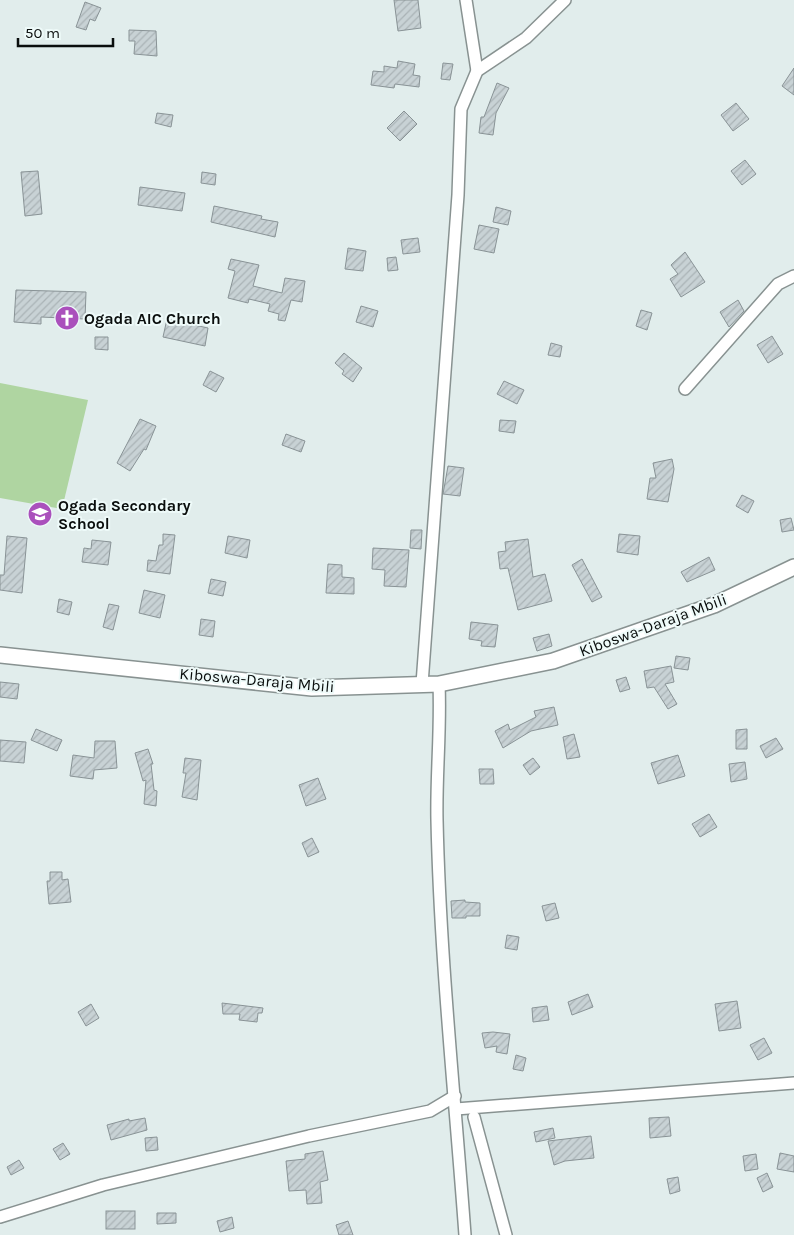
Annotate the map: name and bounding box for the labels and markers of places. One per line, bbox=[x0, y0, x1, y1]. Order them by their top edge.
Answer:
church icon: Ogada AIC Church bbox=[54, 305, 80, 331]
place label: Ogada AIC Church bbox=[84, 309, 221, 328]
place label: Ogada Secondary School bbox=[58, 496, 191, 533]
school or university icon: Ogada Secondary School bbox=[27, 501, 53, 527]

